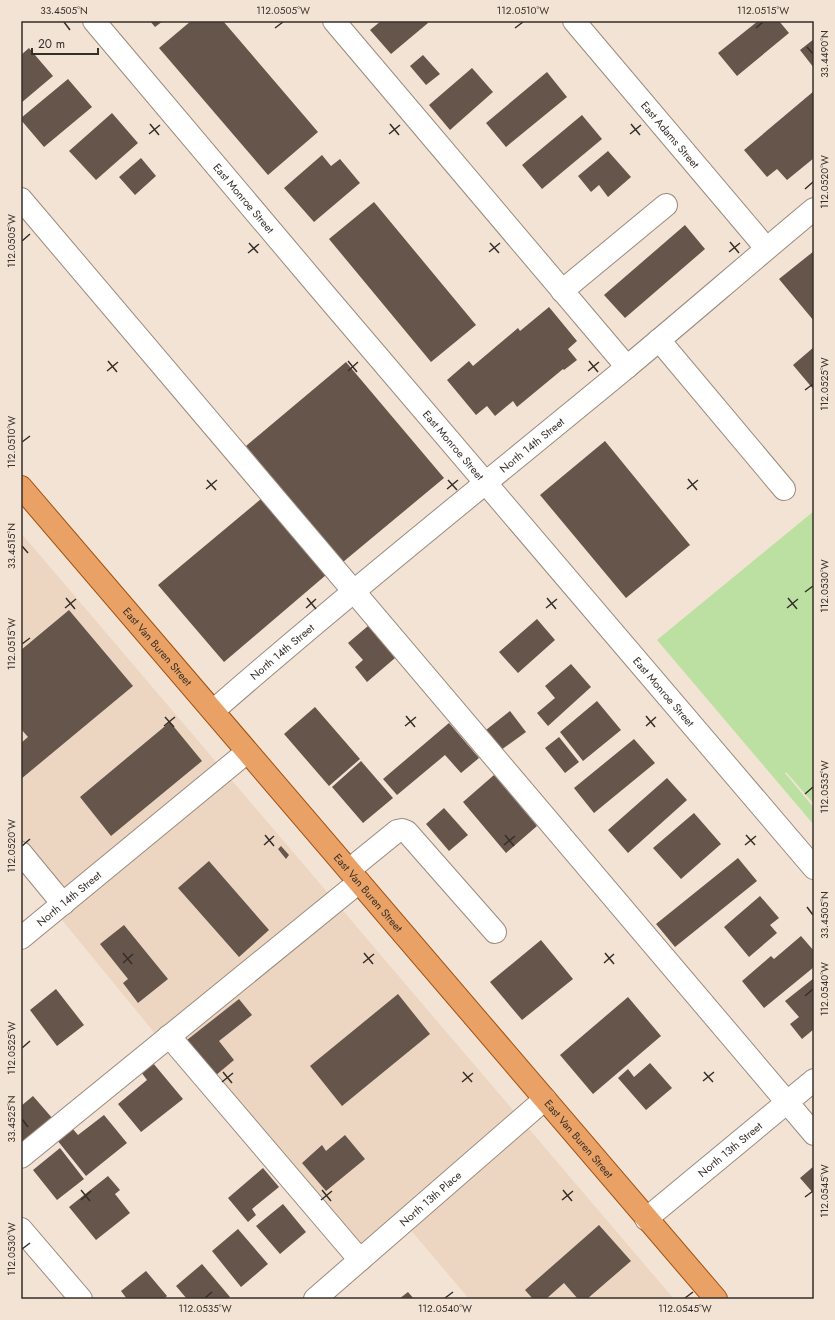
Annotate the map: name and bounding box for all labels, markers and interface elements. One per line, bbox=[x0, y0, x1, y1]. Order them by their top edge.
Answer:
text: 33.4505°N bbox=[40, 3, 88, 18]
text: 112.0505°W bbox=[256, 3, 310, 18]
text: 112.0510°W bbox=[497, 3, 549, 18]
text: 112.0515°W bbox=[737, 3, 789, 18]
scale bar bbox=[32, 30, 98, 56]
text: 33.4490°N bbox=[817, 30, 832, 78]
text: 20 m bbox=[38, 35, 65, 53]
street label: East Adams Street bbox=[637, 98, 703, 172]
text: 112.0520°W bbox=[817, 155, 832, 209]
street label: East Monroe Street bbox=[209, 160, 278, 237]
text: 112.0505°W bbox=[4, 214, 19, 268]
text: 112.0525°W bbox=[817, 357, 832, 411]
street label: East Monroe Street bbox=[419, 407, 488, 484]
street label: North 14th Street bbox=[496, 414, 568, 476]
text: 112.0510°W bbox=[4, 416, 19, 468]
text: 33.4515°N bbox=[4, 523, 19, 569]
text: 112.0530°W bbox=[817, 559, 832, 613]
street label: East Van Buren Street bbox=[119, 604, 196, 690]
text: 112.0515°W bbox=[4, 618, 19, 670]
street label: North 14th Street bbox=[247, 620, 318, 684]
street label: East Monroe Street bbox=[629, 653, 698, 730]
text: 112.0535°W bbox=[817, 760, 832, 814]
text: 112.0520°W bbox=[4, 819, 19, 873]
street label: East Van Buren Street bbox=[330, 850, 407, 936]
street label: North 14th Street bbox=[33, 867, 105, 930]
text: 33.4505°N bbox=[817, 891, 832, 939]
text: 112.0540°W bbox=[817, 962, 832, 1016]
text: 112.0525°W bbox=[4, 1021, 19, 1075]
text: 33.4525°N bbox=[4, 1095, 19, 1143]
street label: East Van Buren Street bbox=[541, 1096, 617, 1182]
street label: North 13th Street bbox=[694, 1118, 766, 1181]
text: 112.0545°W bbox=[817, 1164, 832, 1218]
street label: North 13th Place bbox=[396, 1167, 465, 1230]
text: 112.0530°W bbox=[4, 1222, 19, 1276]
text: 112.0535°W bbox=[178, 1301, 232, 1316]
text: 112.0540°W bbox=[418, 1301, 472, 1316]
text: 112.0545°W bbox=[658, 1301, 712, 1316]

